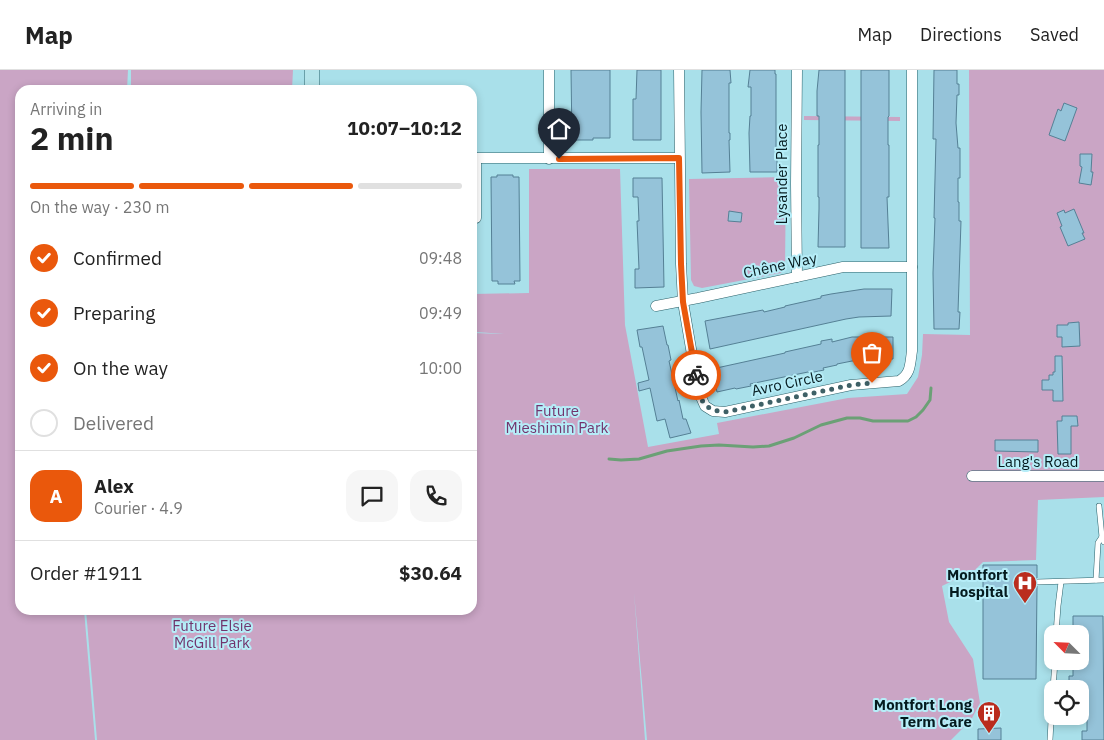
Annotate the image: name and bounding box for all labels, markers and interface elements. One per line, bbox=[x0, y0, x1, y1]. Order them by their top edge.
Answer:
text: Map bbox=[25, 19, 73, 51]
text: Map bbox=[857, 23, 892, 46]
text: Directions bbox=[920, 23, 1002, 46]
text: Saved bbox=[1030, 23, 1079, 46]
text: Arriving in bbox=[30, 99, 102, 119]
pin bbox=[538, 108, 580, 159]
icon: home bbox=[545, 115, 573, 143]
text: 10:07–10:12 bbox=[347, 116, 462, 140]
text: 2 min bbox=[30, 117, 114, 159]
street label: Lysander Place bbox=[772, 123, 791, 225]
text: On the way · 230 m bbox=[30, 197, 169, 217]
icon: check bbox=[30, 244, 58, 272]
text: Confirmed bbox=[73, 246, 162, 270]
text: 09:48 bbox=[419, 248, 462, 268]
street label: Chêne Way bbox=[741, 248, 819, 282]
icon: check bbox=[30, 299, 58, 327]
text: Preparing bbox=[73, 301, 155, 325]
text: 09:49 bbox=[419, 303, 462, 323]
pin bbox=[851, 332, 893, 383]
icon: bag bbox=[858, 339, 886, 367]
courier bbox=[671, 350, 721, 400]
icon: check bbox=[30, 354, 58, 382]
text: On the way bbox=[73, 356, 168, 380]
text: 10:00 bbox=[419, 358, 462, 378]
icon: bike bbox=[682, 361, 710, 389]
street label: Avro Circle bbox=[750, 366, 824, 400]
park label: Future Mieshimin Park bbox=[505, 401, 609, 437]
text: Delivered bbox=[73, 411, 154, 435]
street label: Lang's Road bbox=[998, 452, 1079, 471]
button: chat bbox=[346, 470, 398, 522]
button: phone bbox=[410, 470, 462, 522]
text: Alex bbox=[94, 474, 134, 498]
text: A bbox=[49, 484, 63, 508]
text: Courier · 4.9 bbox=[94, 498, 183, 518]
text: Order #1911 bbox=[30, 561, 142, 585]
text: $30.64 bbox=[399, 561, 462, 585]
place label: Montfort Hospital bbox=[947, 565, 1008, 601]
hospital icon: Montfort Hospital bbox=[1012, 570, 1038, 604]
park label: Future Elsie McGill Park bbox=[172, 616, 252, 652]
north arrow bbox=[1044, 625, 1089, 670]
map controls bbox=[1044, 625, 1089, 725]
button: locate bbox=[1044, 680, 1089, 725]
place label: Montfort Long Term Care bbox=[874, 695, 973, 731]
building icon: Montfort Long Term Care bbox=[976, 700, 1002, 734]

